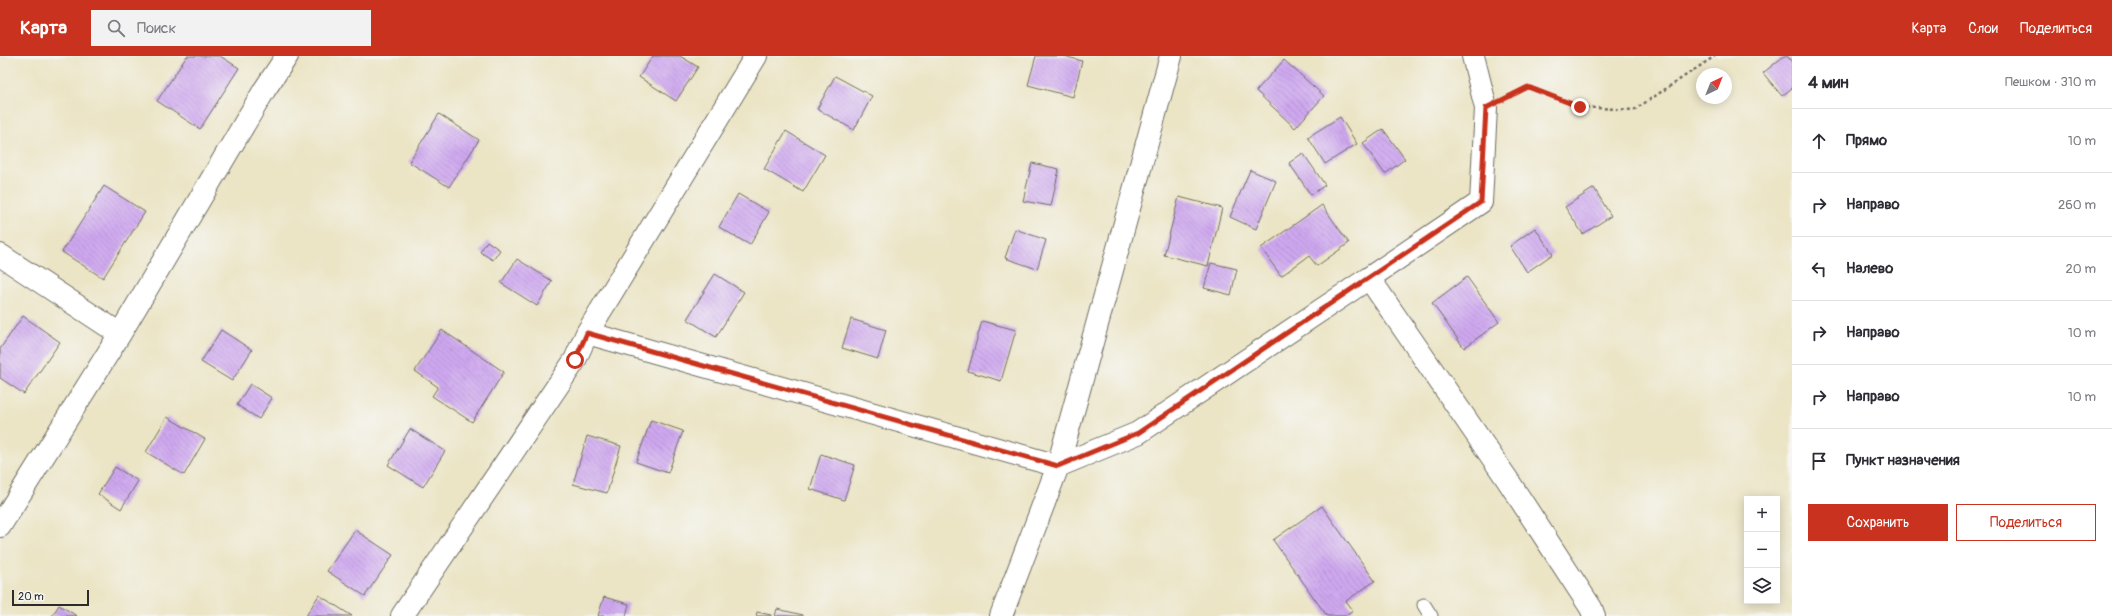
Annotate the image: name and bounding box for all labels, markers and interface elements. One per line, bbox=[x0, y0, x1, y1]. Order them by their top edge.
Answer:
search box bbox=[91, 10, 371, 46]
text: Карта bbox=[20, 16, 67, 40]
icon: search bbox=[105, 17, 127, 39]
text: Поиск bbox=[137, 19, 176, 38]
text: Карта bbox=[1912, 20, 1946, 37]
text: Слои bbox=[1968, 20, 1998, 37]
text: Поделиться bbox=[2020, 20, 2092, 37]
north arrow bbox=[1696, 68, 1732, 104]
text: 4 мин bbox=[1808, 72, 1849, 93]
text: Пешком · 310 m bbox=[2005, 74, 2096, 90]
route end bbox=[1571, 98, 1589, 116]
icon: ahead bbox=[1808, 130, 1830, 152]
text: Прямо bbox=[1846, 131, 1887, 150]
text: 10 m bbox=[2068, 133, 2096, 149]
icon: right bbox=[1808, 194, 1830, 216]
text: Направо bbox=[1846, 195, 1900, 214]
text: 260 m bbox=[2058, 197, 2096, 213]
icon: left bbox=[1808, 258, 1830, 280]
text: Налево bbox=[1846, 259, 1893, 278]
text: 20 m bbox=[2065, 261, 2096, 277]
icon: right bbox=[1808, 322, 1830, 344]
text: Направо bbox=[1846, 323, 1900, 342]
text: 10 m bbox=[2068, 325, 2096, 341]
route start bbox=[566, 351, 584, 369]
icon: right bbox=[1808, 386, 1830, 408]
text: Направо bbox=[1846, 387, 1900, 406]
text: 10 m bbox=[2068, 389, 2096, 405]
icon: arrive bbox=[1808, 450, 1830, 472]
text: Пункт назначения bbox=[1846, 451, 1960, 470]
map controls bbox=[1744, 496, 1780, 604]
button: + bbox=[1744, 496, 1780, 532]
button: Сохранить bbox=[1808, 504, 1948, 541]
button: Поделиться bbox=[1956, 504, 2096, 541]
button: − bbox=[1744, 532, 1780, 568]
button: layers bbox=[1744, 568, 1780, 604]
scale bar bbox=[12, 588, 89, 607]
text: 20 m bbox=[18, 590, 44, 603]

